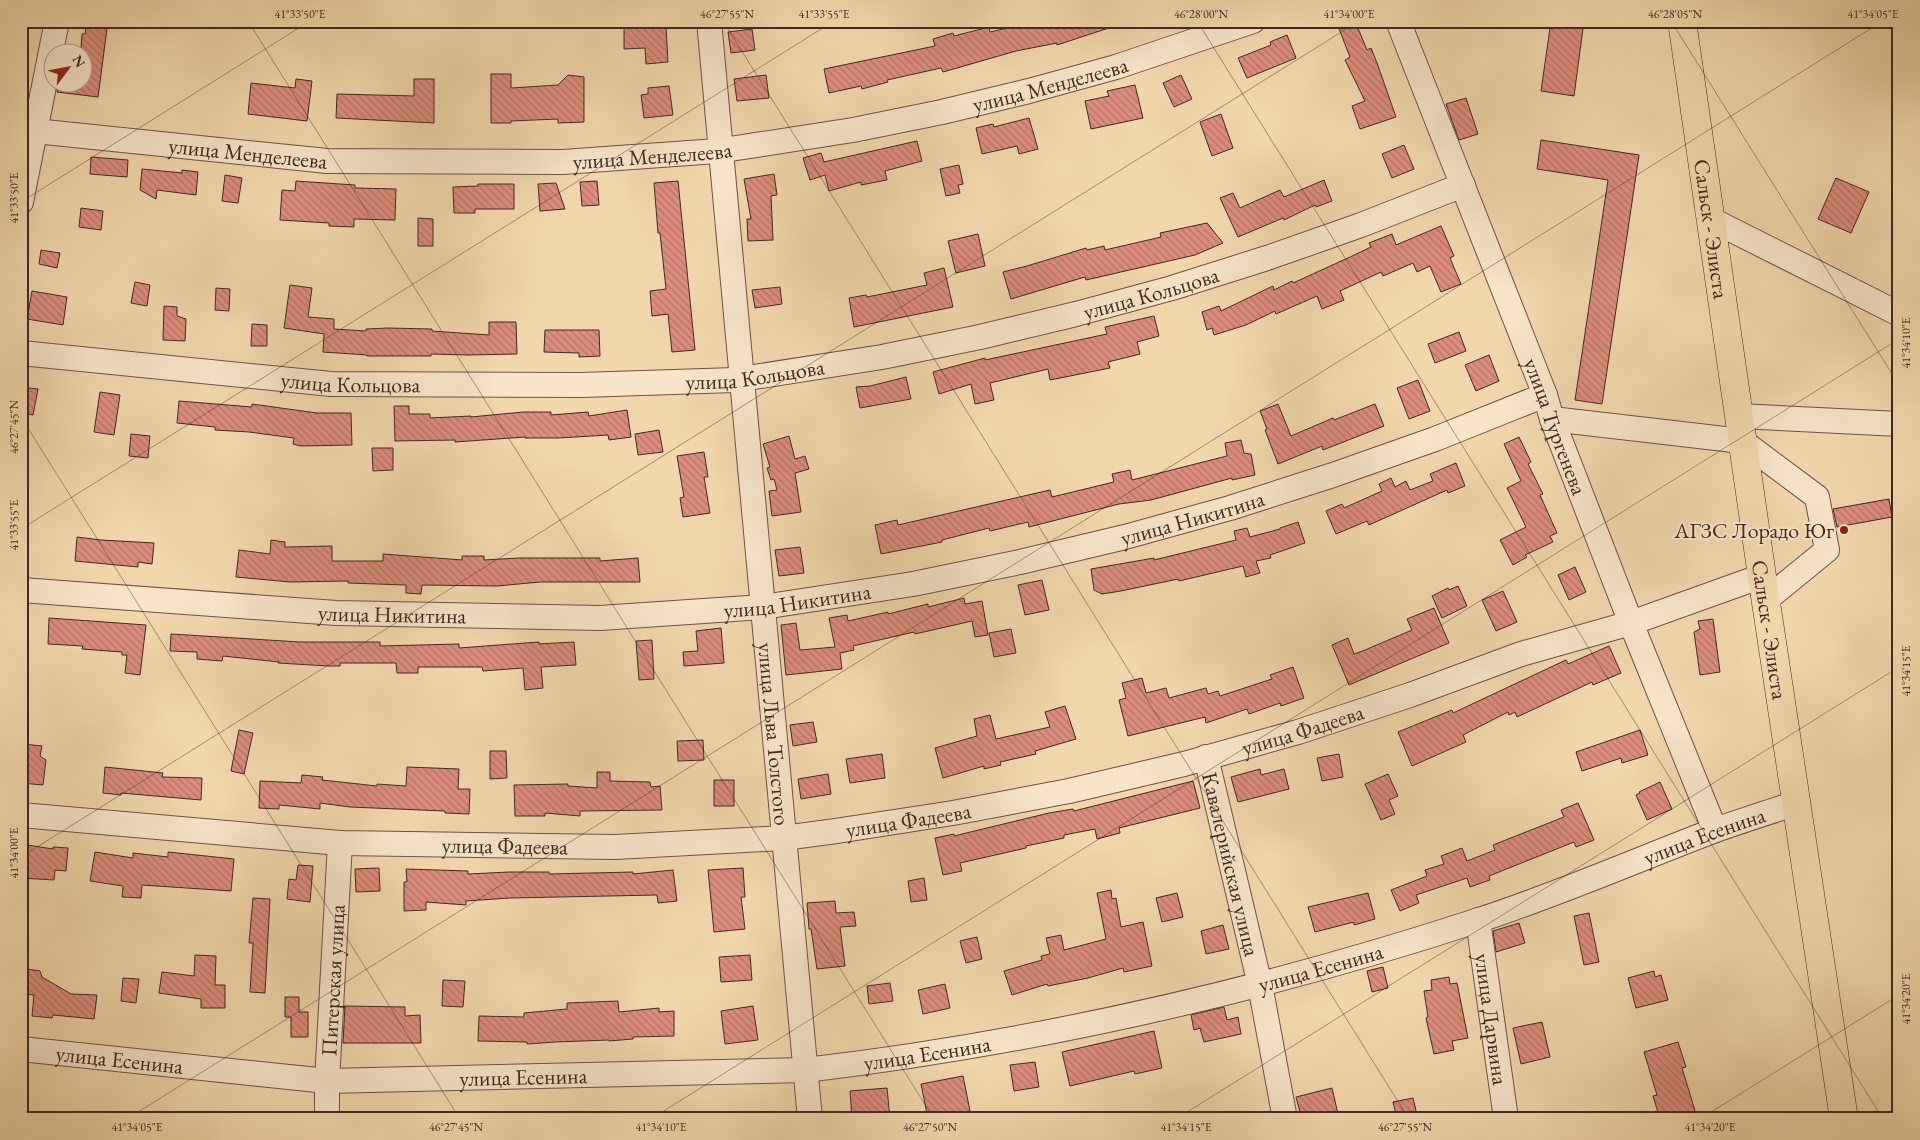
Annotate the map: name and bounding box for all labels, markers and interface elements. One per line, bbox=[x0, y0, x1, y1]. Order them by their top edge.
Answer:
text: 41°33'50"E bbox=[274, 6, 326, 22]
text: 46°27'55"N bbox=[700, 6, 754, 22]
text: 41°33'55"E bbox=[798, 6, 850, 22]
text: 46°28'00"N bbox=[1174, 6, 1228, 22]
text: 41°34'00"E bbox=[1323, 6, 1375, 22]
text: 46°28'05"N bbox=[1648, 6, 1702, 22]
text: 41°34'05"E bbox=[1847, 6, 1899, 22]
north arrow bbox=[42, 42, 92, 92]
street label: улица Менделеева bbox=[970, 49, 1132, 119]
text: N bbox=[68, 52, 90, 71]
street label: улица Менделеева bbox=[167, 130, 329, 175]
street label: улица Менделеева bbox=[572, 134, 734, 176]
street label: Сальск - Элиста bbox=[1688, 157, 1736, 301]
text: 41°33'50"E bbox=[6, 172, 22, 224]
street label: улица Кольцова bbox=[1080, 260, 1223, 326]
text: 41°34'10"E bbox=[1898, 317, 1914, 369]
street label: улица Кольцова bbox=[685, 352, 827, 396]
street label: улица Тургенева bbox=[1517, 354, 1595, 499]
street label: улица Кольцова bbox=[279, 365, 421, 399]
text: 46°27'45"N bbox=[6, 400, 22, 454]
street label: улица Никитина bbox=[1117, 483, 1268, 552]
text: 41°33'55"E bbox=[6, 499, 22, 551]
place label: АГЗС Лорадо Юг bbox=[1673, 516, 1834, 545]
marker: АГЗС Лорадо Юг bbox=[1838, 524, 1850, 536]
street label: Сальск - Элиста bbox=[1745, 558, 1795, 702]
street label: улица Никитина bbox=[723, 576, 873, 624]
street label: улица Никитина bbox=[317, 597, 467, 630]
street label: улица Льва Толстого bbox=[752, 641, 797, 827]
text: 41°34'15"E bbox=[1898, 645, 1914, 697]
street label: улица Фадеева bbox=[1238, 697, 1368, 762]
street label: Кавалерийская улица bbox=[1196, 769, 1267, 959]
street label: улица Фадеева bbox=[843, 795, 974, 844]
street label: улица Есенина bbox=[1639, 800, 1769, 871]
text: 41°34'00"E bbox=[6, 827, 22, 879]
street label: улица Фадеева bbox=[441, 830, 568, 861]
street label: Питерская улица bbox=[314, 903, 351, 1057]
street label: улица Есенина bbox=[1255, 936, 1387, 999]
street label: улица Дарвина bbox=[1468, 951, 1516, 1087]
text: 41°34'20"E bbox=[1898, 973, 1914, 1025]
street label: улица Есенина bbox=[862, 1029, 993, 1077]
street label: улица Есенина bbox=[54, 1038, 185, 1080]
street label: улица Есенина bbox=[459, 1061, 588, 1092]
text: 41°34'05"E bbox=[111, 1119, 163, 1135]
text: 46°27'45"N bbox=[429, 1119, 483, 1135]
text: 41°34'10"E bbox=[635, 1119, 687, 1135]
text: 46°27'50"N bbox=[903, 1119, 957, 1135]
text: 41°34'15"E bbox=[1160, 1119, 1212, 1135]
text: 46°27'55"N bbox=[1378, 1119, 1432, 1135]
text: 41°34'20"E bbox=[1684, 1119, 1736, 1135]

